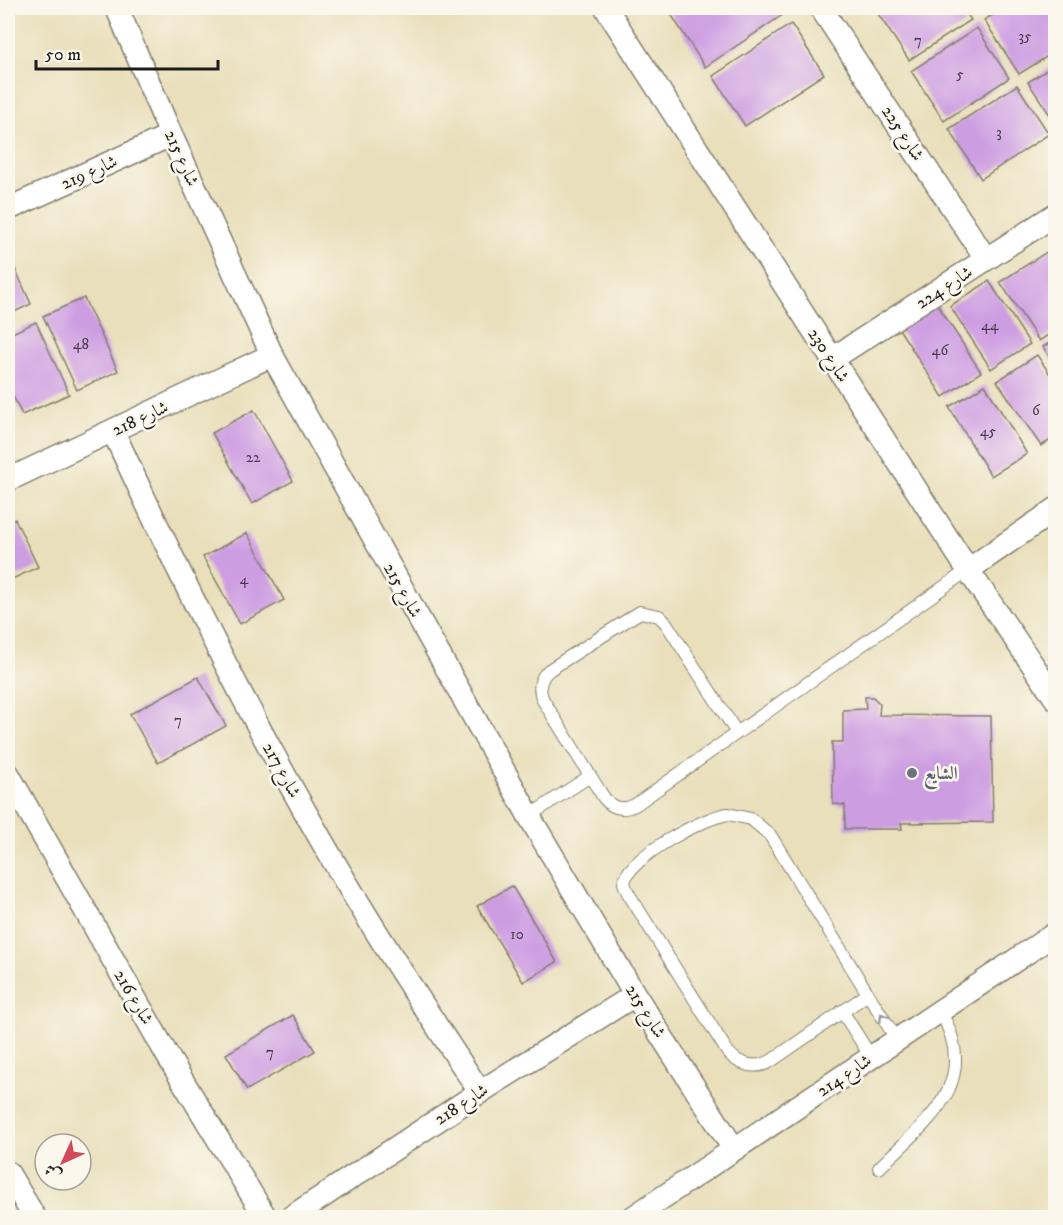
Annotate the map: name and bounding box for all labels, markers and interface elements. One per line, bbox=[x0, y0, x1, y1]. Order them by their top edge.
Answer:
house number: 35 bbox=[1018, 27, 1032, 46]
house number: 7 bbox=[914, 31, 922, 50]
scale bar bbox=[36, 33, 218, 71]
text: 50 m bbox=[45, 44, 81, 66]
house number: 5 bbox=[956, 65, 964, 84]
street label: شارع 225 bbox=[874, 102, 928, 167]
house number: 3 bbox=[996, 123, 1002, 142]
street label: شارع 215 bbox=[156, 127, 203, 191]
street label: شارع 219 bbox=[58, 151, 122, 198]
street label: شارع 224 bbox=[912, 261, 979, 317]
house number: 44 bbox=[981, 316, 999, 335]
street label: شارع 230 bbox=[800, 324, 854, 388]
house number: 48 bbox=[73, 335, 89, 354]
house number: 46 bbox=[932, 341, 949, 360]
street label: شارع 218 bbox=[109, 396, 173, 444]
house number: 6 bbox=[1032, 401, 1041, 420]
house number: 45 bbox=[980, 422, 997, 441]
house number: 22 bbox=[246, 448, 261, 467]
street label: شارع 215 bbox=[375, 559, 426, 623]
house number: 4 bbox=[240, 570, 249, 589]
house number: 7 bbox=[174, 711, 182, 730]
street label: شارع 217 bbox=[254, 739, 305, 804]
place label: الشايع bbox=[924, 763, 958, 790]
marker: الشايع bbox=[905, 766, 919, 780]
house number: 10 bbox=[510, 925, 524, 944]
street label: شارع 216 bbox=[106, 966, 158, 1030]
street label: شارع 215 bbox=[618, 981, 670, 1044]
one-way arrow bbox=[878, 1013, 890, 1023]
house number: 7 bbox=[266, 1043, 274, 1062]
street label: شارع 214 bbox=[813, 1050, 878, 1104]
street label: شارع 218 bbox=[431, 1079, 494, 1133]
north arrow bbox=[33, 1132, 93, 1192]
text: ش bbox=[40, 1159, 66, 1185]

